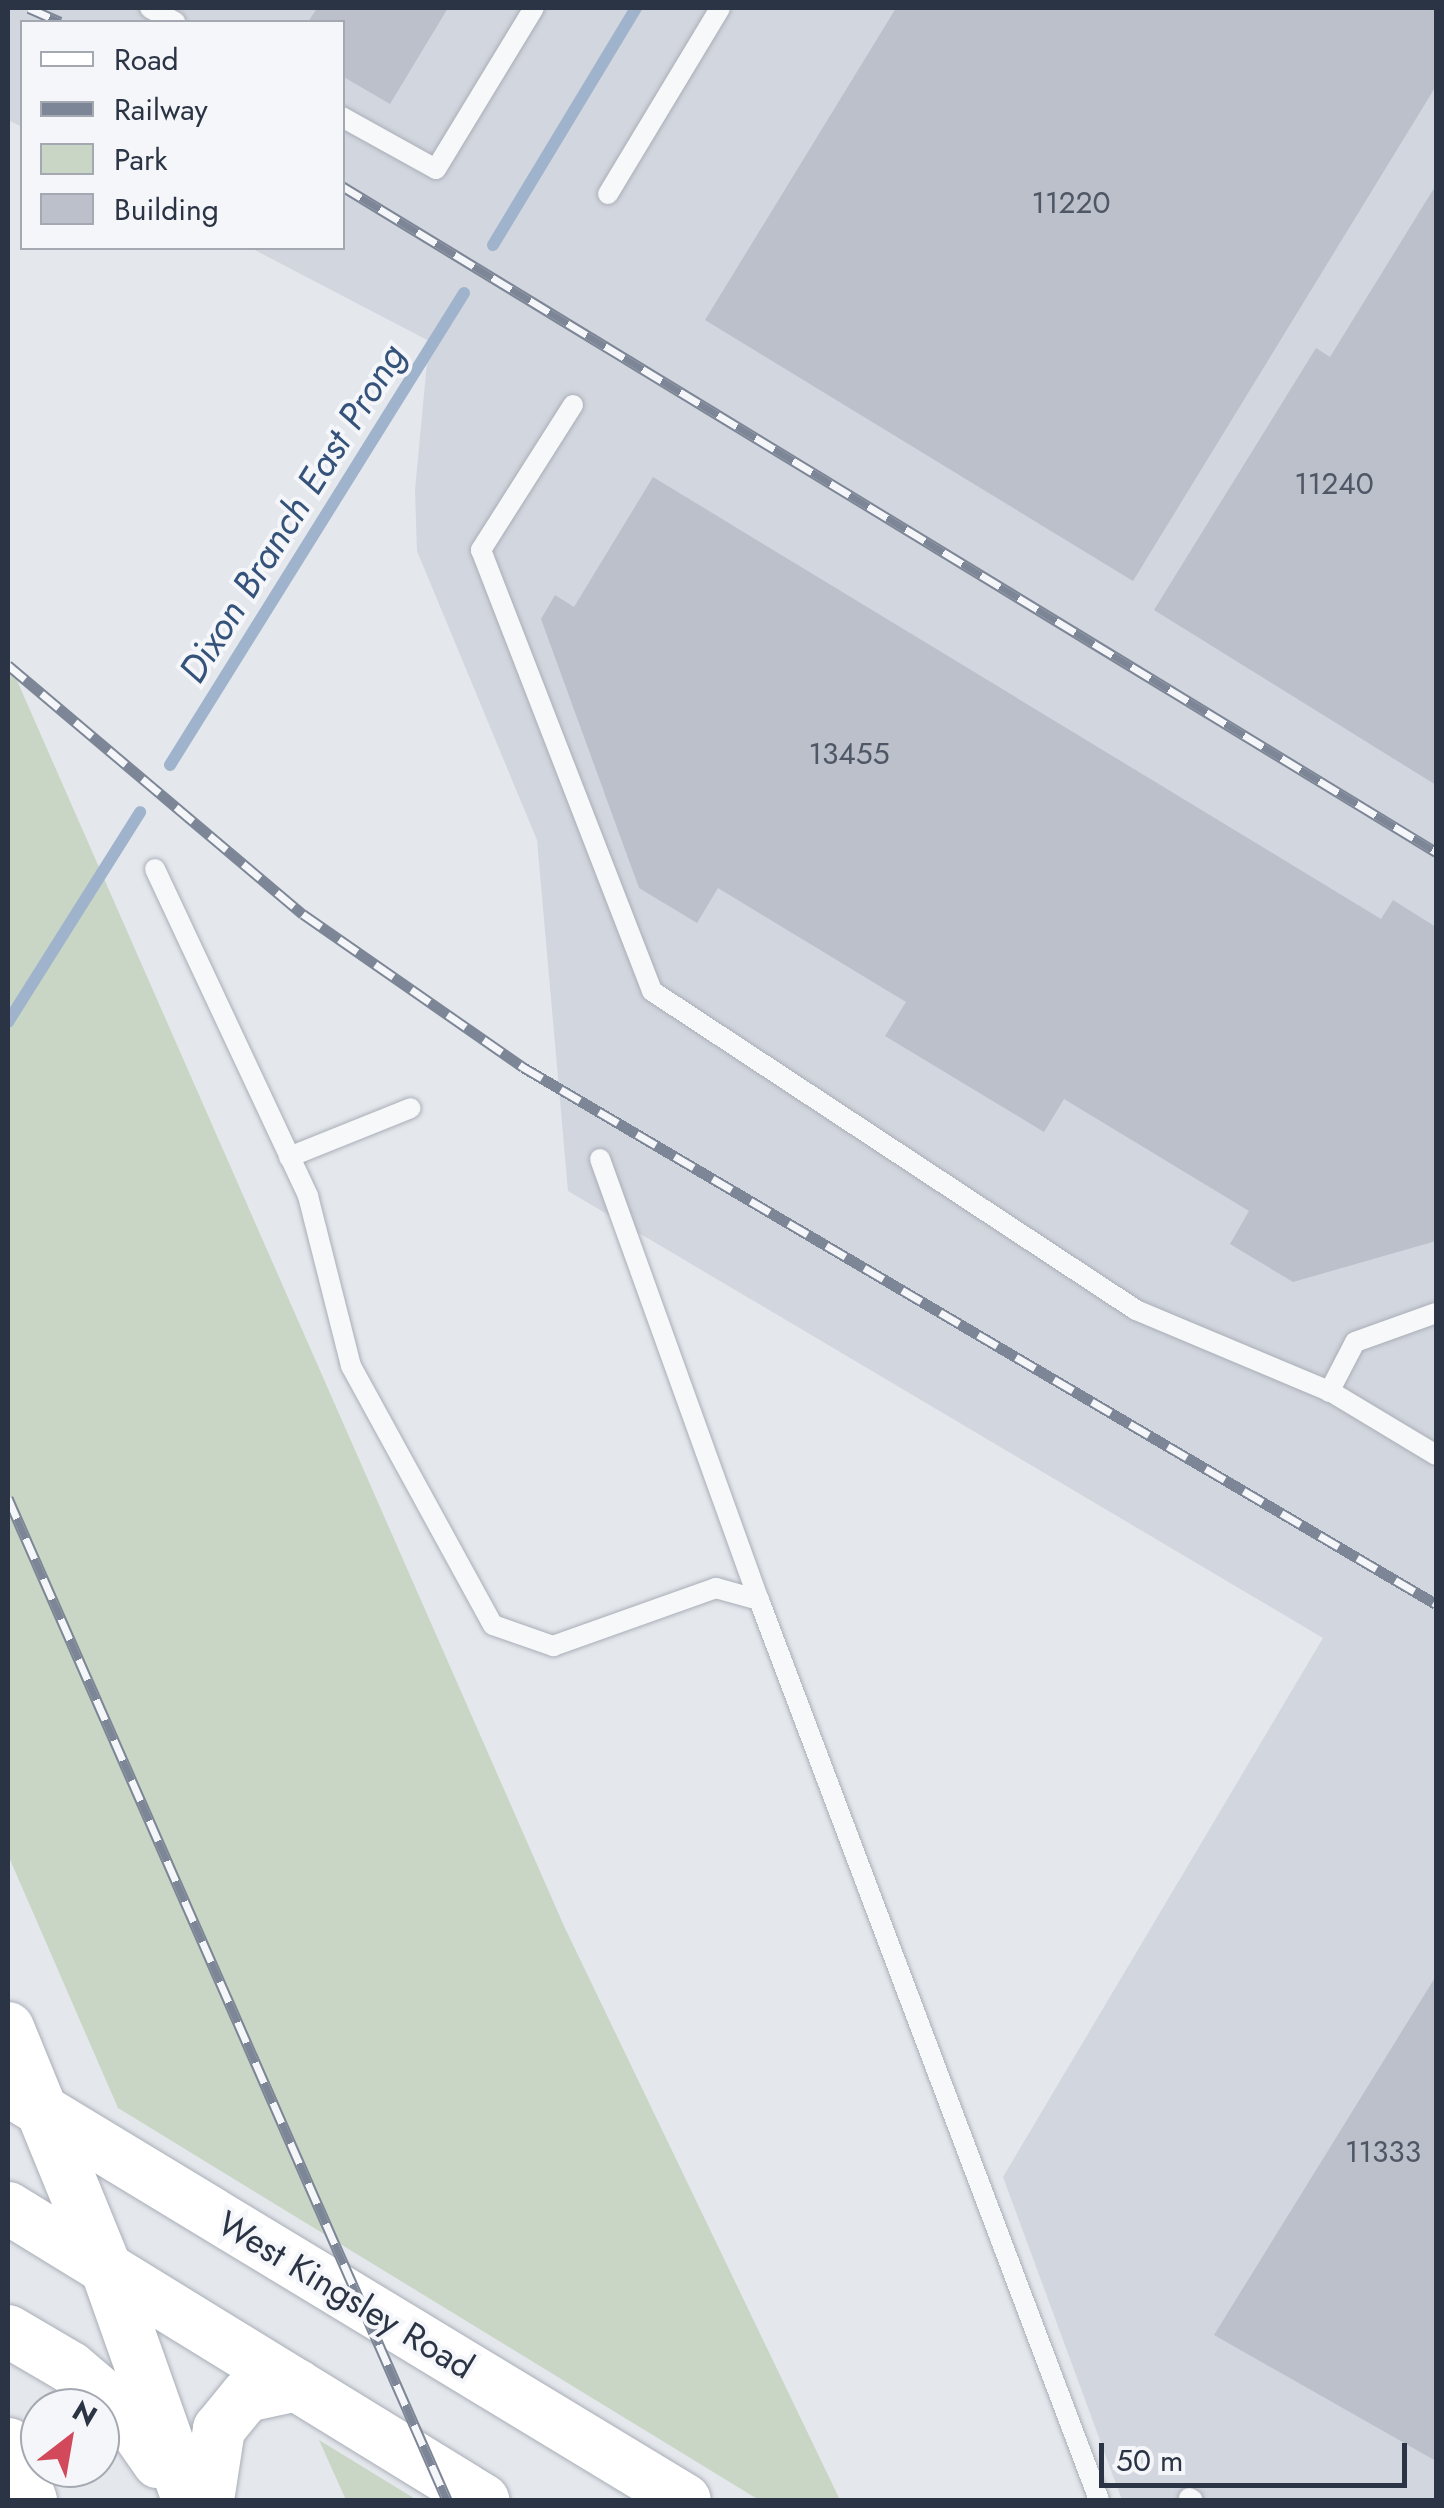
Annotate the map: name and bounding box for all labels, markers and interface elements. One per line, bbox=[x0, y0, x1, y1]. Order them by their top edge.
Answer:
legend bbox=[20, 20, 345, 250]
text: Road bbox=[114, 38, 179, 81]
text: Railway bbox=[114, 88, 208, 131]
text: Park bbox=[114, 138, 167, 181]
house number: 11220 bbox=[1031, 185, 1111, 221]
text: Building bbox=[114, 188, 219, 231]
water label: Dixon Branch East Prong bbox=[169, 335, 415, 691]
house number: 11240 bbox=[1294, 466, 1374, 502]
house number: 13455 bbox=[808, 736, 890, 772]
house number: 11333 bbox=[1345, 2134, 1421, 2170]
street label: West Kingsley Road bbox=[210, 2202, 482, 2388]
north arrow bbox=[20, 2388, 120, 2488]
text: N bbox=[65, 2390, 105, 2437]
scale bar bbox=[1104, 2423, 1412, 2485]
text: 50 m bbox=[1116, 2439, 1183, 2482]

